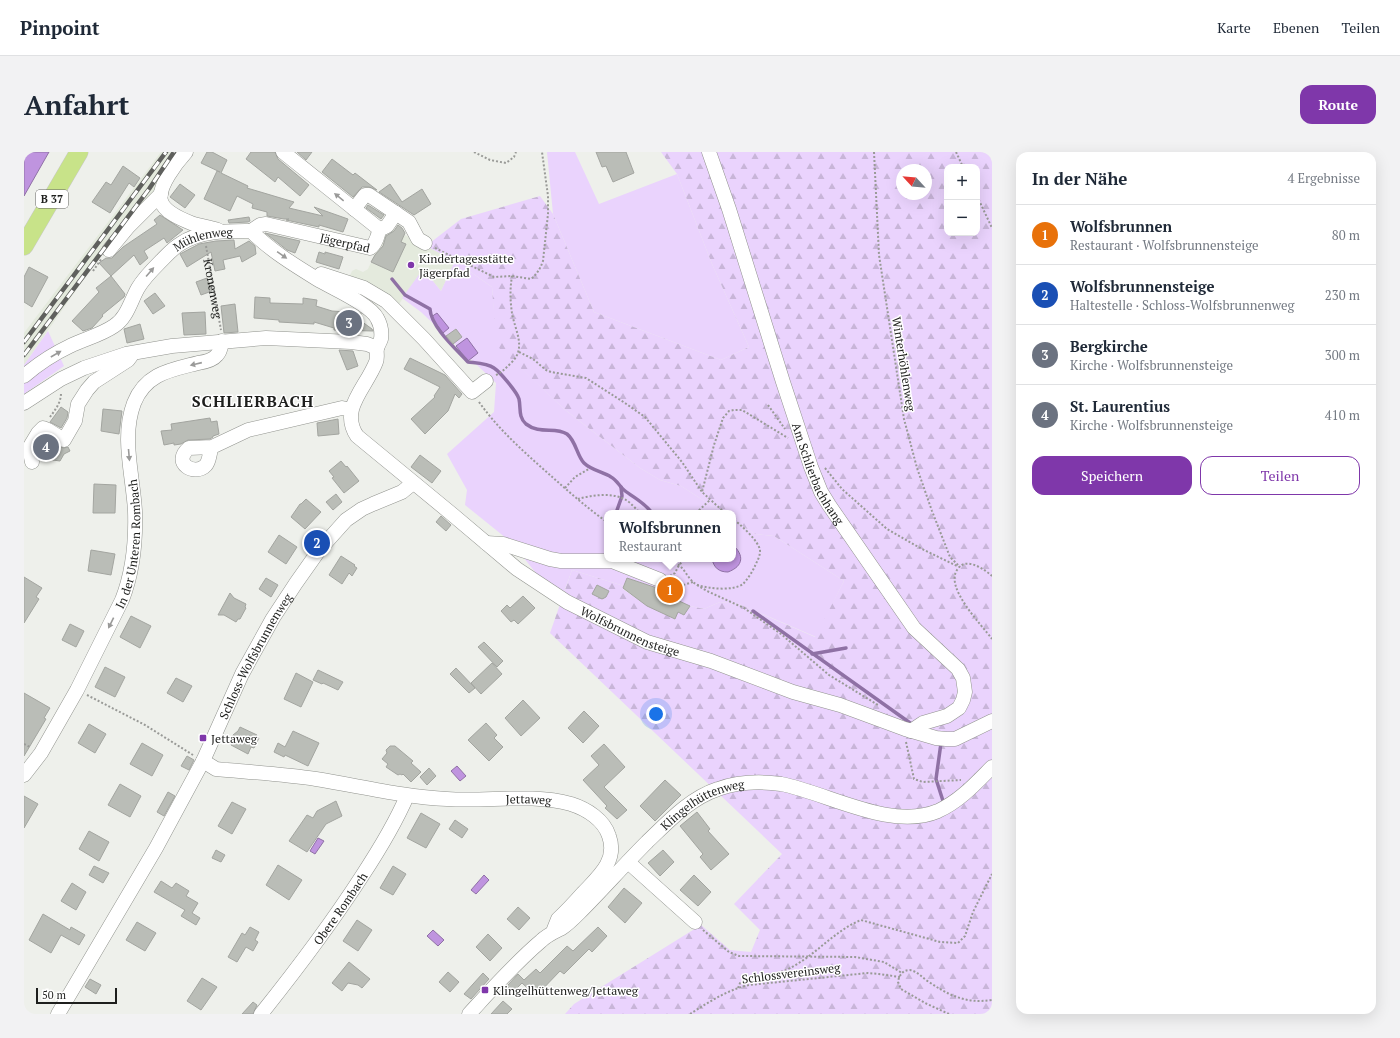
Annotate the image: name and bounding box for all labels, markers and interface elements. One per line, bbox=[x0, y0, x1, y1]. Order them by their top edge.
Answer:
text: Pinpoint bbox=[20, 15, 100, 40]
text: Karte bbox=[1217, 18, 1251, 37]
text: Ebenen bbox=[1273, 18, 1319, 37]
text: Teilen bbox=[1341, 18, 1380, 37]
button: Route bbox=[1300, 85, 1376, 124]
text: Anfahrt bbox=[24, 86, 130, 123]
north arrow bbox=[896, 164, 932, 200]
map controls bbox=[944, 164, 980, 236]
button: + bbox=[944, 164, 980, 200]
text: In der Nähe bbox=[1032, 167, 1127, 190]
text: 4 Ergebnisse bbox=[1287, 169, 1360, 187]
road number: B 37 bbox=[36, 190, 68, 208]
one-way arrow bbox=[334, 193, 345, 201]
button: − bbox=[944, 200, 980, 236]
text: Wolfsbrunnen bbox=[1070, 216, 1172, 236]
street label: Mühlenweg bbox=[170, 224, 234, 254]
text: 1 bbox=[1041, 226, 1049, 244]
text: 80 m bbox=[1332, 226, 1360, 244]
street label: Jägerpfad bbox=[319, 229, 372, 255]
text: Restaurant · Wolfsbrunnensteige bbox=[1070, 236, 1259, 254]
one-way arrow bbox=[276, 251, 287, 259]
place label: Kindertagesstätte Jägerpfad bbox=[419, 251, 514, 280]
street label: Kronenweg bbox=[201, 257, 226, 320]
marker: Kindertagesstätte Jägerpfad bbox=[406, 260, 416, 270]
one-way arrow bbox=[145, 267, 155, 277]
text: Wolfsbrunnensteige bbox=[1070, 276, 1215, 296]
text: 2 bbox=[1041, 286, 1049, 304]
text: 230 m bbox=[1325, 286, 1360, 304]
text: Haltestelle · Schloss-Wolfsbrunnenweg bbox=[1070, 296, 1294, 314]
pin: 3 bbox=[336, 308, 362, 338]
street label: Winterhöhlenweg bbox=[889, 316, 919, 413]
text: Bergkirche bbox=[1070, 336, 1148, 356]
text: 3 bbox=[1041, 346, 1049, 364]
text: 300 m bbox=[1325, 346, 1360, 364]
one-way arrow bbox=[50, 350, 62, 357]
text: Kirche · Wolfsbrunnensteige bbox=[1070, 356, 1233, 374]
one-way arrow bbox=[189, 361, 201, 367]
district label: SCHLIERBACH bbox=[192, 390, 314, 412]
text: St. Laurentius bbox=[1070, 396, 1170, 416]
text: 4 bbox=[1041, 406, 1049, 424]
text: 410 m bbox=[1325, 406, 1360, 424]
text: Kirche · Wolfsbrunnensteige bbox=[1070, 416, 1233, 434]
street label: Am Schlierbachhang bbox=[789, 421, 848, 528]
pin: 4 bbox=[33, 432, 59, 462]
one-way arrow bbox=[126, 449, 132, 461]
button: Speichern bbox=[1032, 456, 1192, 495]
button: Teilen bbox=[1200, 456, 1360, 495]
street label: In der Unteren Rombach bbox=[112, 478, 143, 611]
popup bbox=[604, 510, 736, 562]
text: Wolfsbrunnen bbox=[619, 517, 721, 537]
pin: 2 bbox=[304, 528, 330, 558]
text: Restaurant bbox=[619, 537, 682, 555]
pin: 1 bbox=[657, 575, 683, 605]
street label: Schloss-Wolfsbrunnenweg bbox=[215, 590, 295, 721]
street label: Wolfsbrunnensteige bbox=[578, 603, 682, 659]
one-way arrow bbox=[108, 617, 114, 629]
your location bbox=[646, 704, 666, 724]
place label: Jettaweg bbox=[211, 731, 258, 746]
marker: Jettaweg bbox=[198, 733, 208, 743]
street label: Klingelhüttenweg bbox=[657, 776, 746, 833]
street label: Jettaweg bbox=[505, 791, 553, 808]
street label: Obere Rombach bbox=[310, 869, 370, 947]
street label: Schlossvereinsweg bbox=[741, 959, 842, 986]
place label: Klingelhüttenweg/Jettaweg bbox=[493, 983, 639, 998]
marker: Klingelhüttenweg/Jettaweg bbox=[480, 985, 490, 995]
scale bar bbox=[36, 986, 117, 1005]
text: 50 m bbox=[42, 988, 66, 1002]

